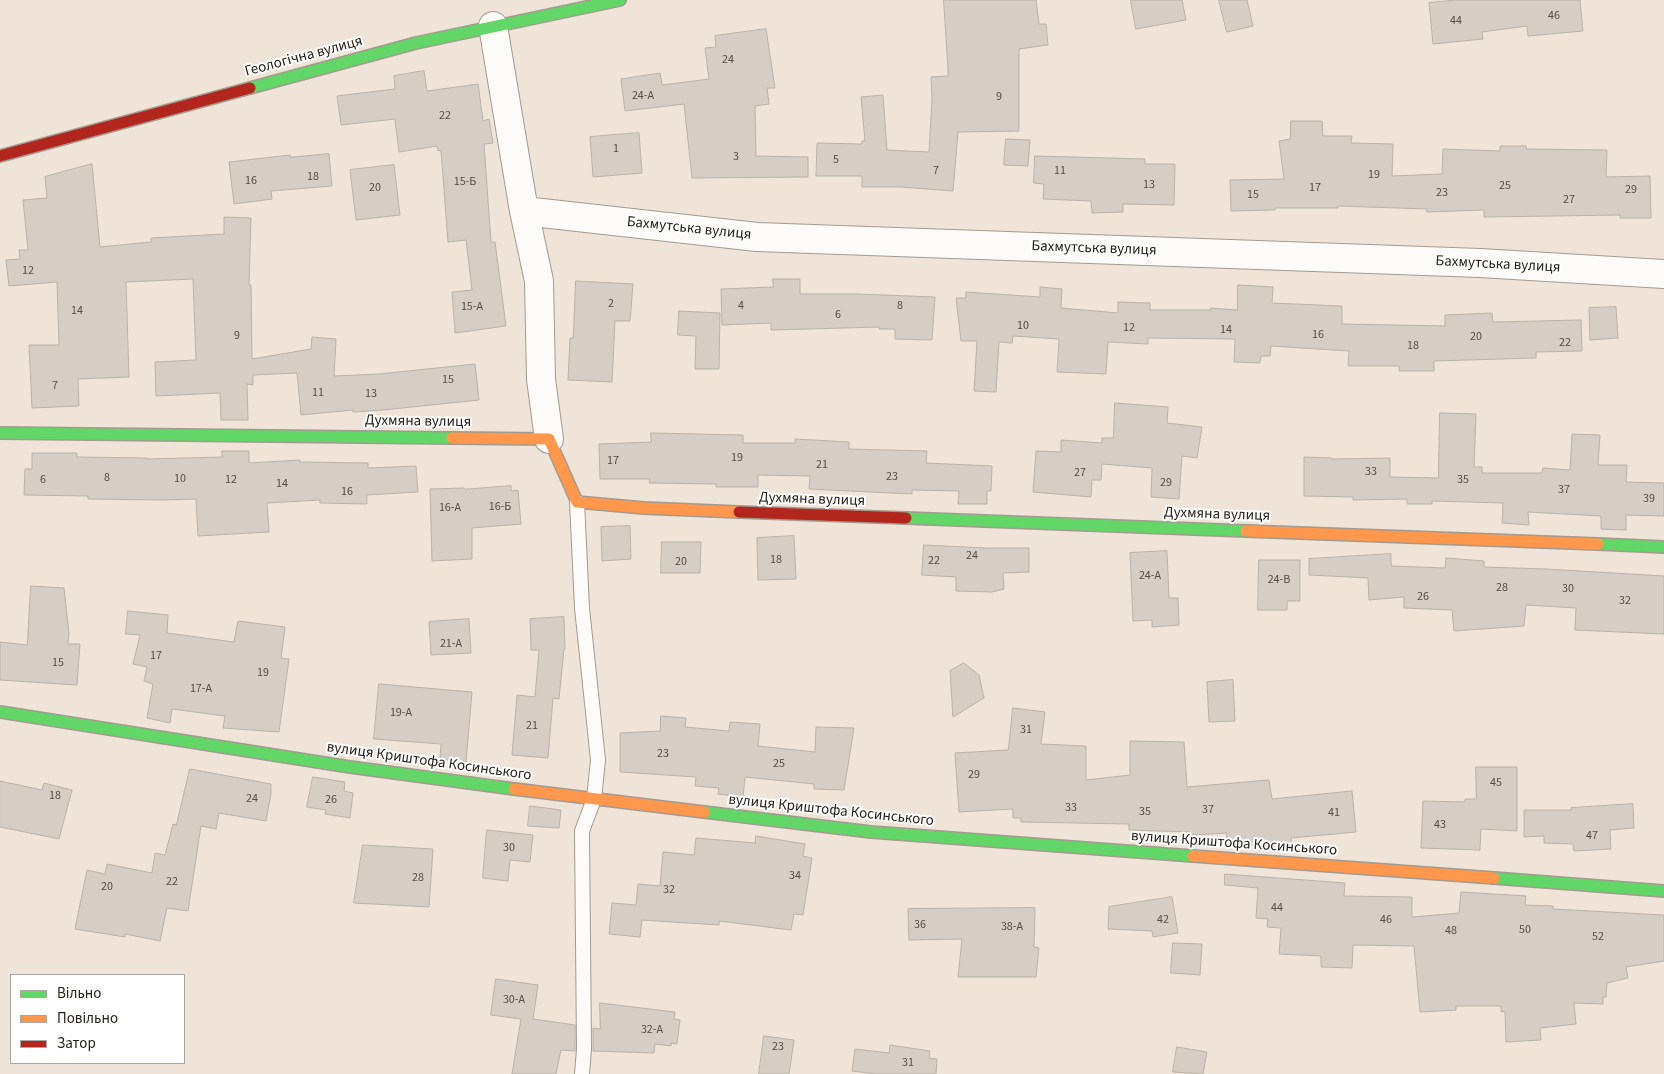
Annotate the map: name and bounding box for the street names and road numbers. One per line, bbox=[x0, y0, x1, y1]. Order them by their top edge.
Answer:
street label: Геологічна вулиця bbox=[243, 33, 365, 81]
street label: Бахмутська вулиця bbox=[626, 214, 752, 244]
street label: Бахмутська вулиця bbox=[1031, 238, 1157, 260]
street label: Бахмутська вулиця bbox=[1435, 253, 1561, 277]
street label: Духмяна вулиця bbox=[365, 412, 471, 432]
street label: Духмяна вулиця bbox=[759, 489, 865, 511]
street label: Духмяна вулиця bbox=[1164, 504, 1270, 526]
street label: вулиця Криштофа Косинського bbox=[325, 739, 533, 785]
street label: вулиця Криштофа Косинського bbox=[727, 791, 935, 831]
street label: вулиця Криштофа Косинського bbox=[1130, 828, 1338, 860]

